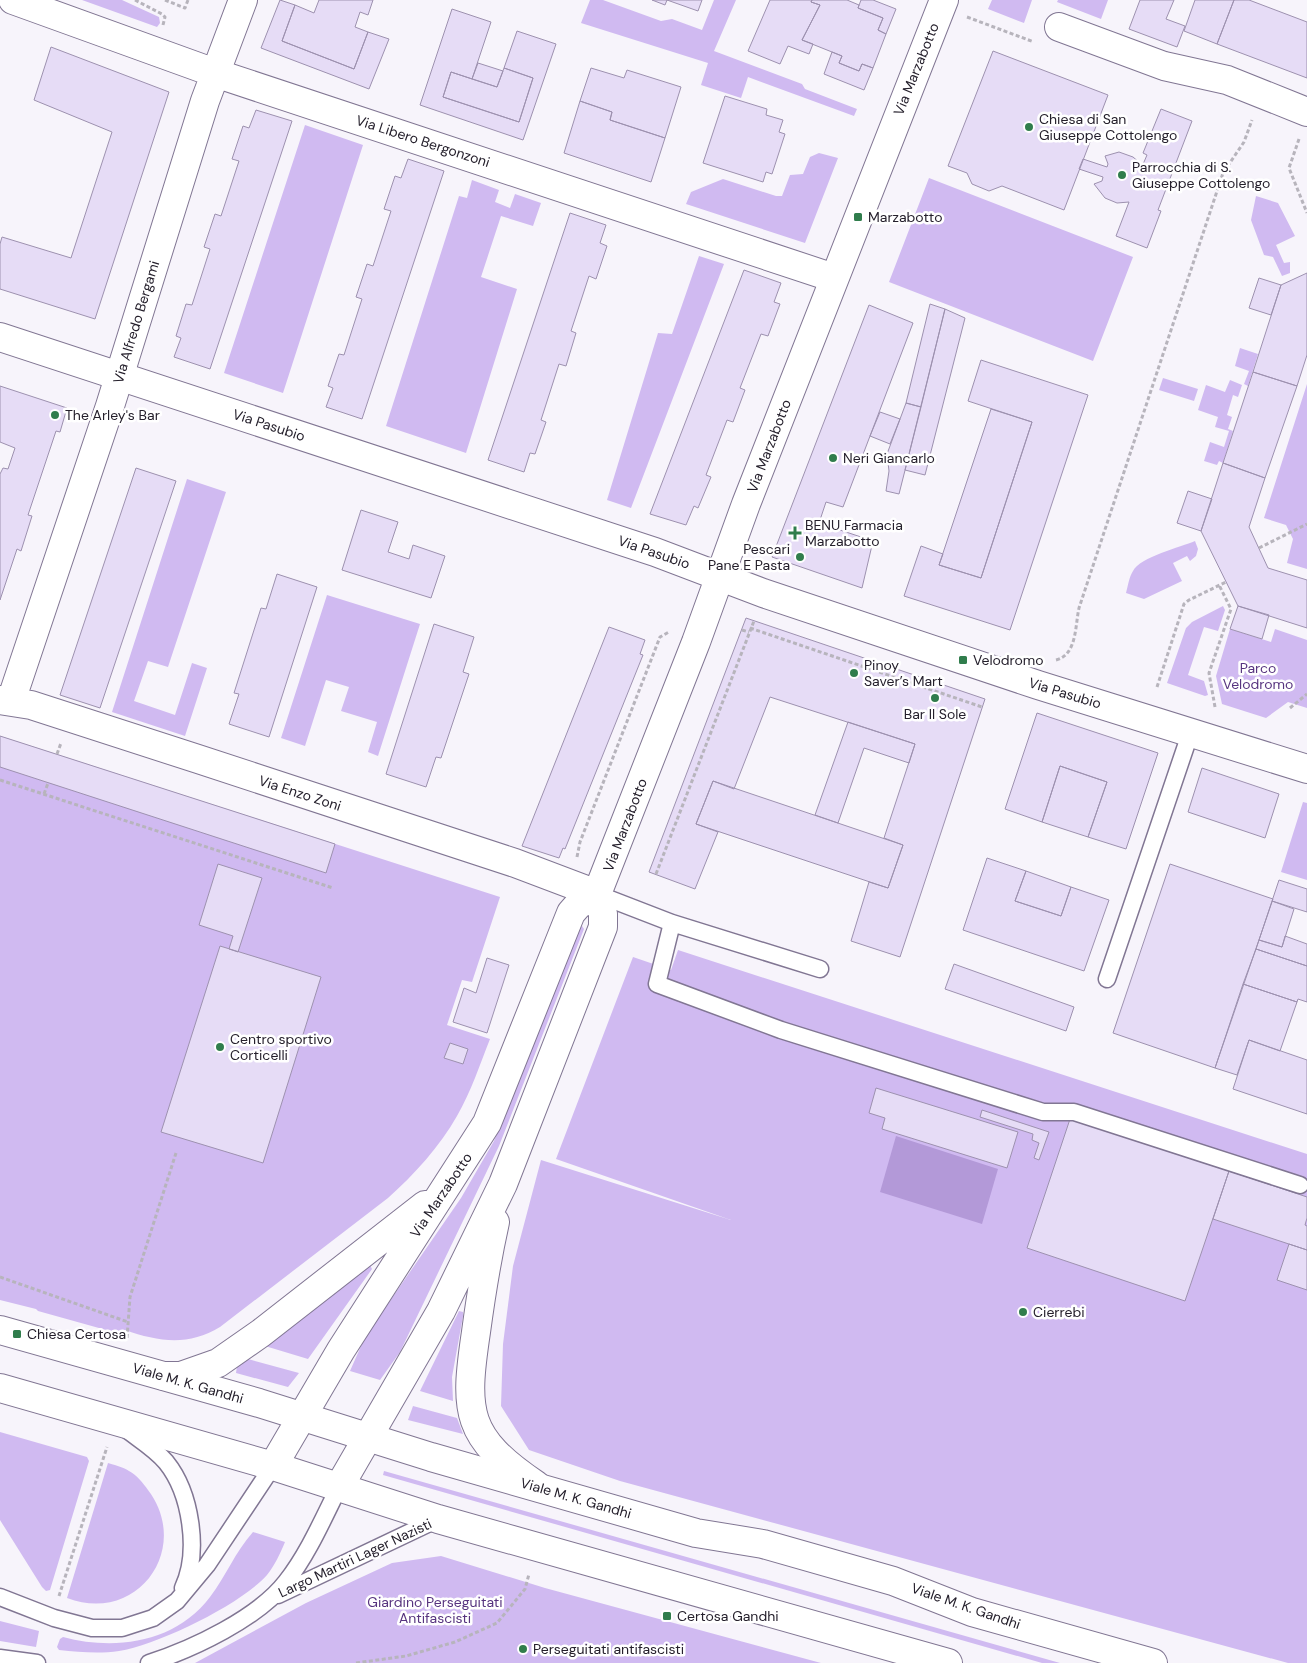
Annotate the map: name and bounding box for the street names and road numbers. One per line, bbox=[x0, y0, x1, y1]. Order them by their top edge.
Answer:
street label: Via Marzabotto bbox=[889, 20, 943, 118]
street label: Via Libero Bergonzoni bbox=[354, 111, 492, 171]
street label: Via Alfredo Bergami bbox=[109, 258, 163, 386]
street label: Via Marzabotto bbox=[743, 397, 795, 495]
street label: Via Pasubio bbox=[231, 405, 307, 445]
street label: Via Pasubio bbox=[616, 531, 692, 573]
street label: Via Pasubio bbox=[1027, 673, 1103, 713]
street label: Via Enzo Zoni bbox=[256, 771, 344, 815]
street label: Via Marzabotto bbox=[599, 776, 651, 874]
street label: Via Marzabotto bbox=[406, 1149, 476, 1241]
street label: Viale M. K. Gandhi bbox=[130, 1359, 246, 1407]
street label: Viale M. K. Gandhi bbox=[518, 1474, 634, 1522]
street label: Largo Martiri Lager Nazisti bbox=[275, 1514, 435, 1602]
street label: Viale M. K. Gandhi bbox=[909, 1579, 1023, 1633]

